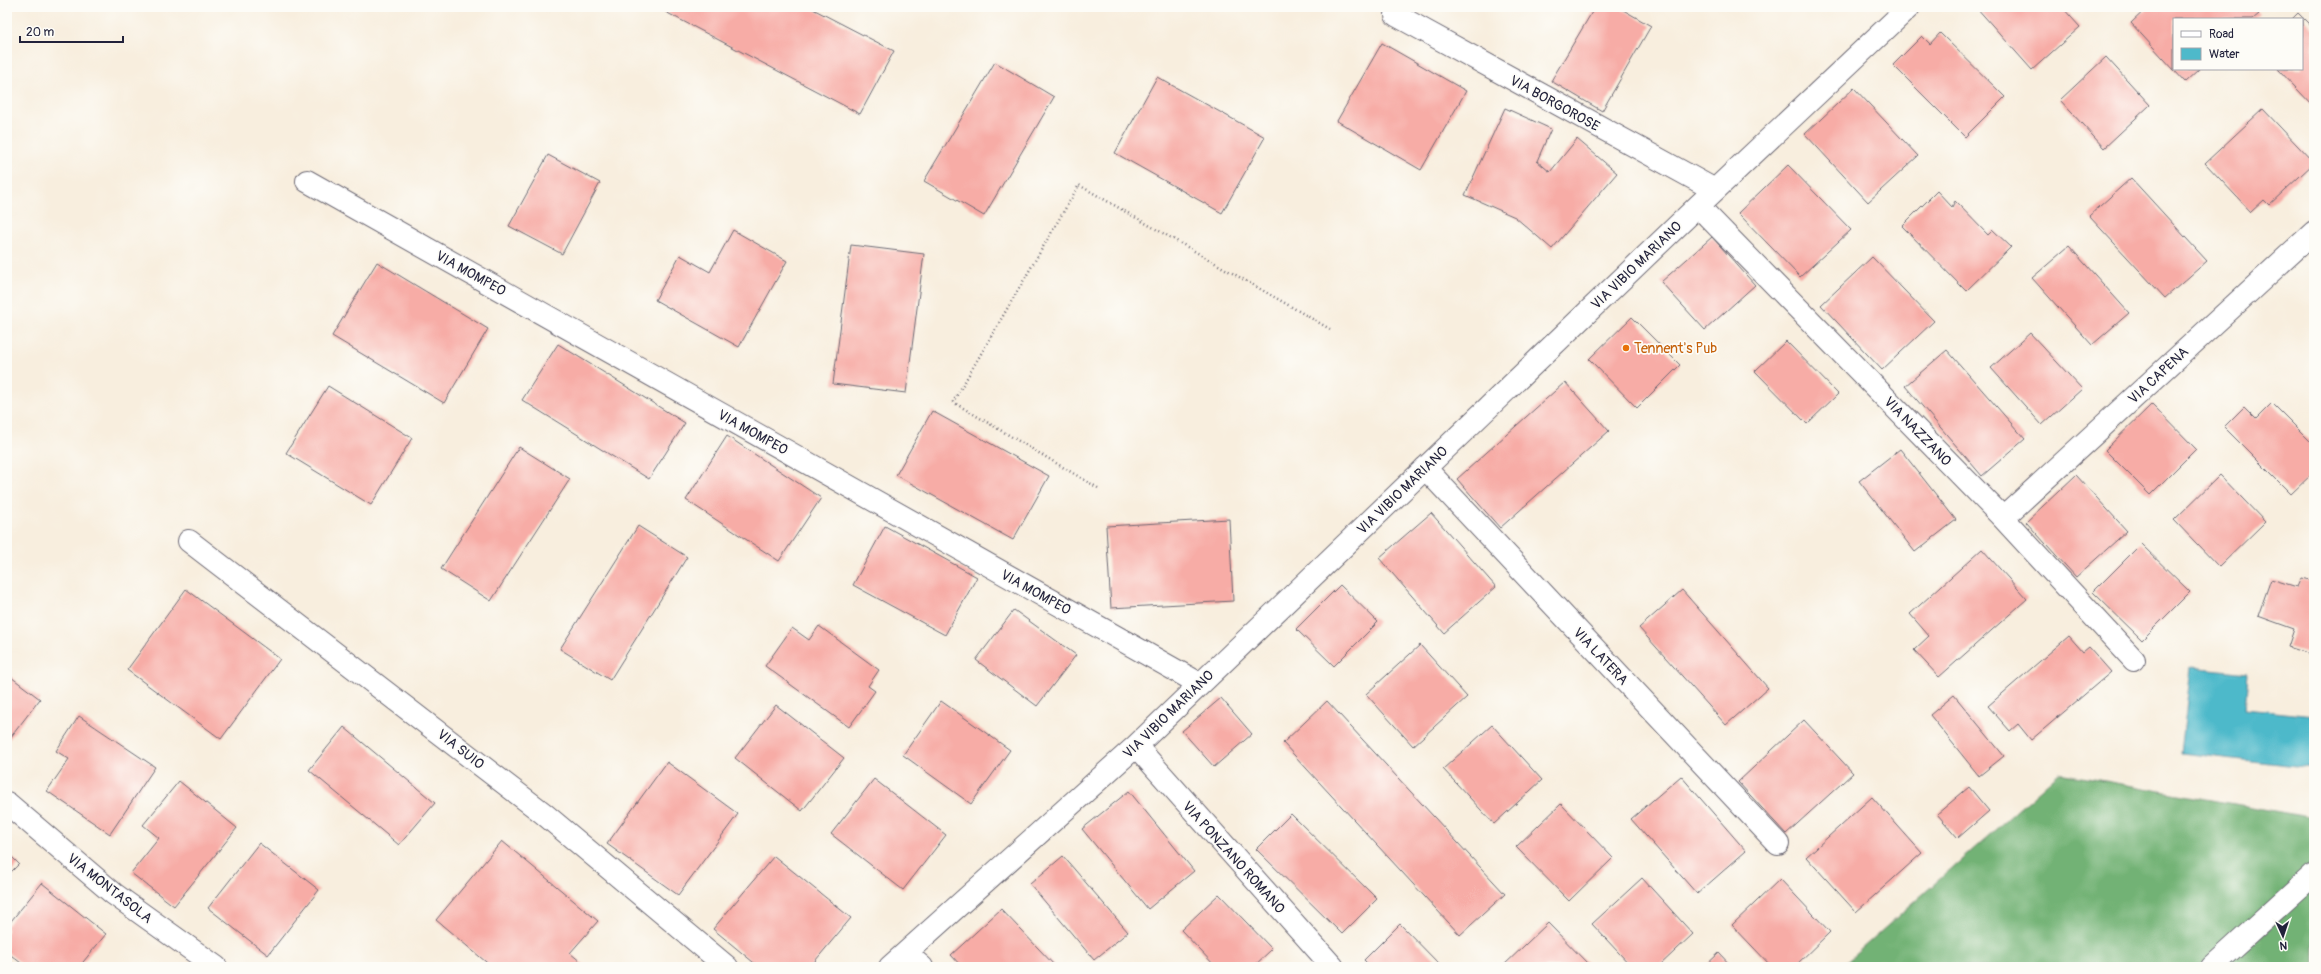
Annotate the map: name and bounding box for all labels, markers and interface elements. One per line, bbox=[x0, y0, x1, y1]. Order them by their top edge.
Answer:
scale bar bbox=[20, 18, 123, 44]
legend bbox=[2173, 18, 2303, 70]
text: 20 m bbox=[26, 25, 55, 40]
text: Road bbox=[2209, 27, 2234, 42]
text: Water bbox=[2209, 47, 2240, 62]
street label: VIA BORGOROSE bbox=[1507, 72, 1603, 135]
street label: VIA VIBIO MARIANO bbox=[1588, 218, 1685, 313]
street label: VIA MOMPEO bbox=[433, 247, 509, 300]
place label: Tennent's Pub bbox=[1634, 340, 1717, 357]
marker: Tennent's Pub bbox=[1621, 343, 1631, 353]
street label: VIA CAPENA bbox=[2125, 343, 2192, 408]
street label: VIA NAZZANO bbox=[1880, 393, 1955, 470]
street label: VIA MOMPEO bbox=[715, 406, 791, 459]
street label: VIA VIBIO MARIANO bbox=[1354, 443, 1451, 538]
street label: VIA MOMPEO bbox=[998, 566, 1074, 619]
street label: VIA LATERA bbox=[1570, 624, 1632, 689]
street label: VIA VIBIO MARIANO bbox=[1120, 667, 1217, 762]
street label: VIA SUIO bbox=[434, 726, 488, 773]
street label: VIA PONZANO ROMANO bbox=[1179, 798, 1289, 917]
street label: VIA MONTASOLA bbox=[64, 850, 156, 927]
north arrow bbox=[2263, 916, 2303, 956]
text: N bbox=[2279, 939, 2288, 952]

